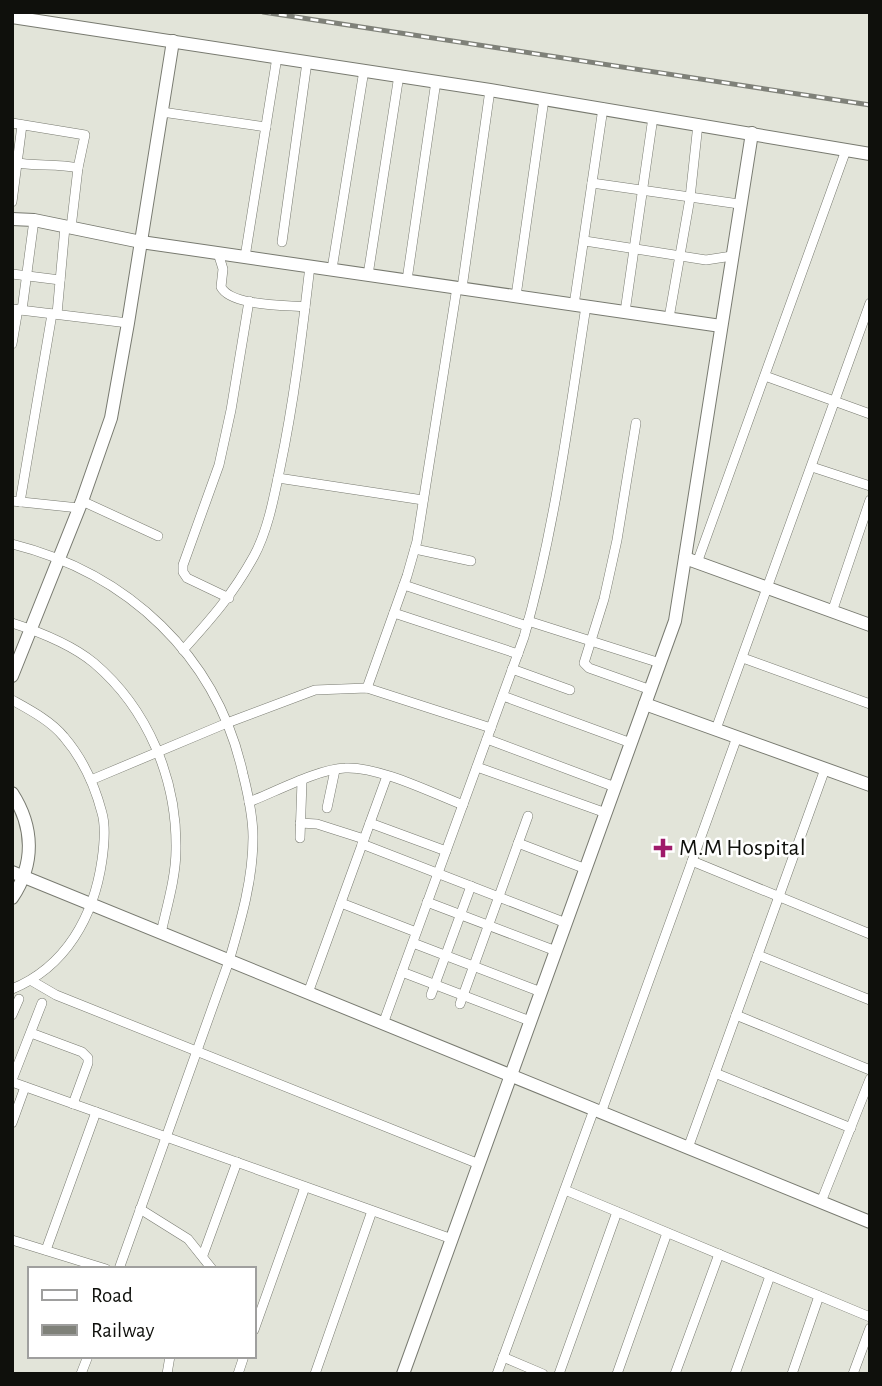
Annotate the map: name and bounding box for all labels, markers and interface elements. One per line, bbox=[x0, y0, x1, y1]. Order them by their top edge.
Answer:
place label: M.M Hospital bbox=[679, 836, 806, 860]
marker: M.M Hospital bbox=[653, 838, 673, 858]
legend bbox=[28, 1267, 256, 1358]
text: Road bbox=[91, 1285, 133, 1306]
text: Railway bbox=[91, 1320, 154, 1341]

